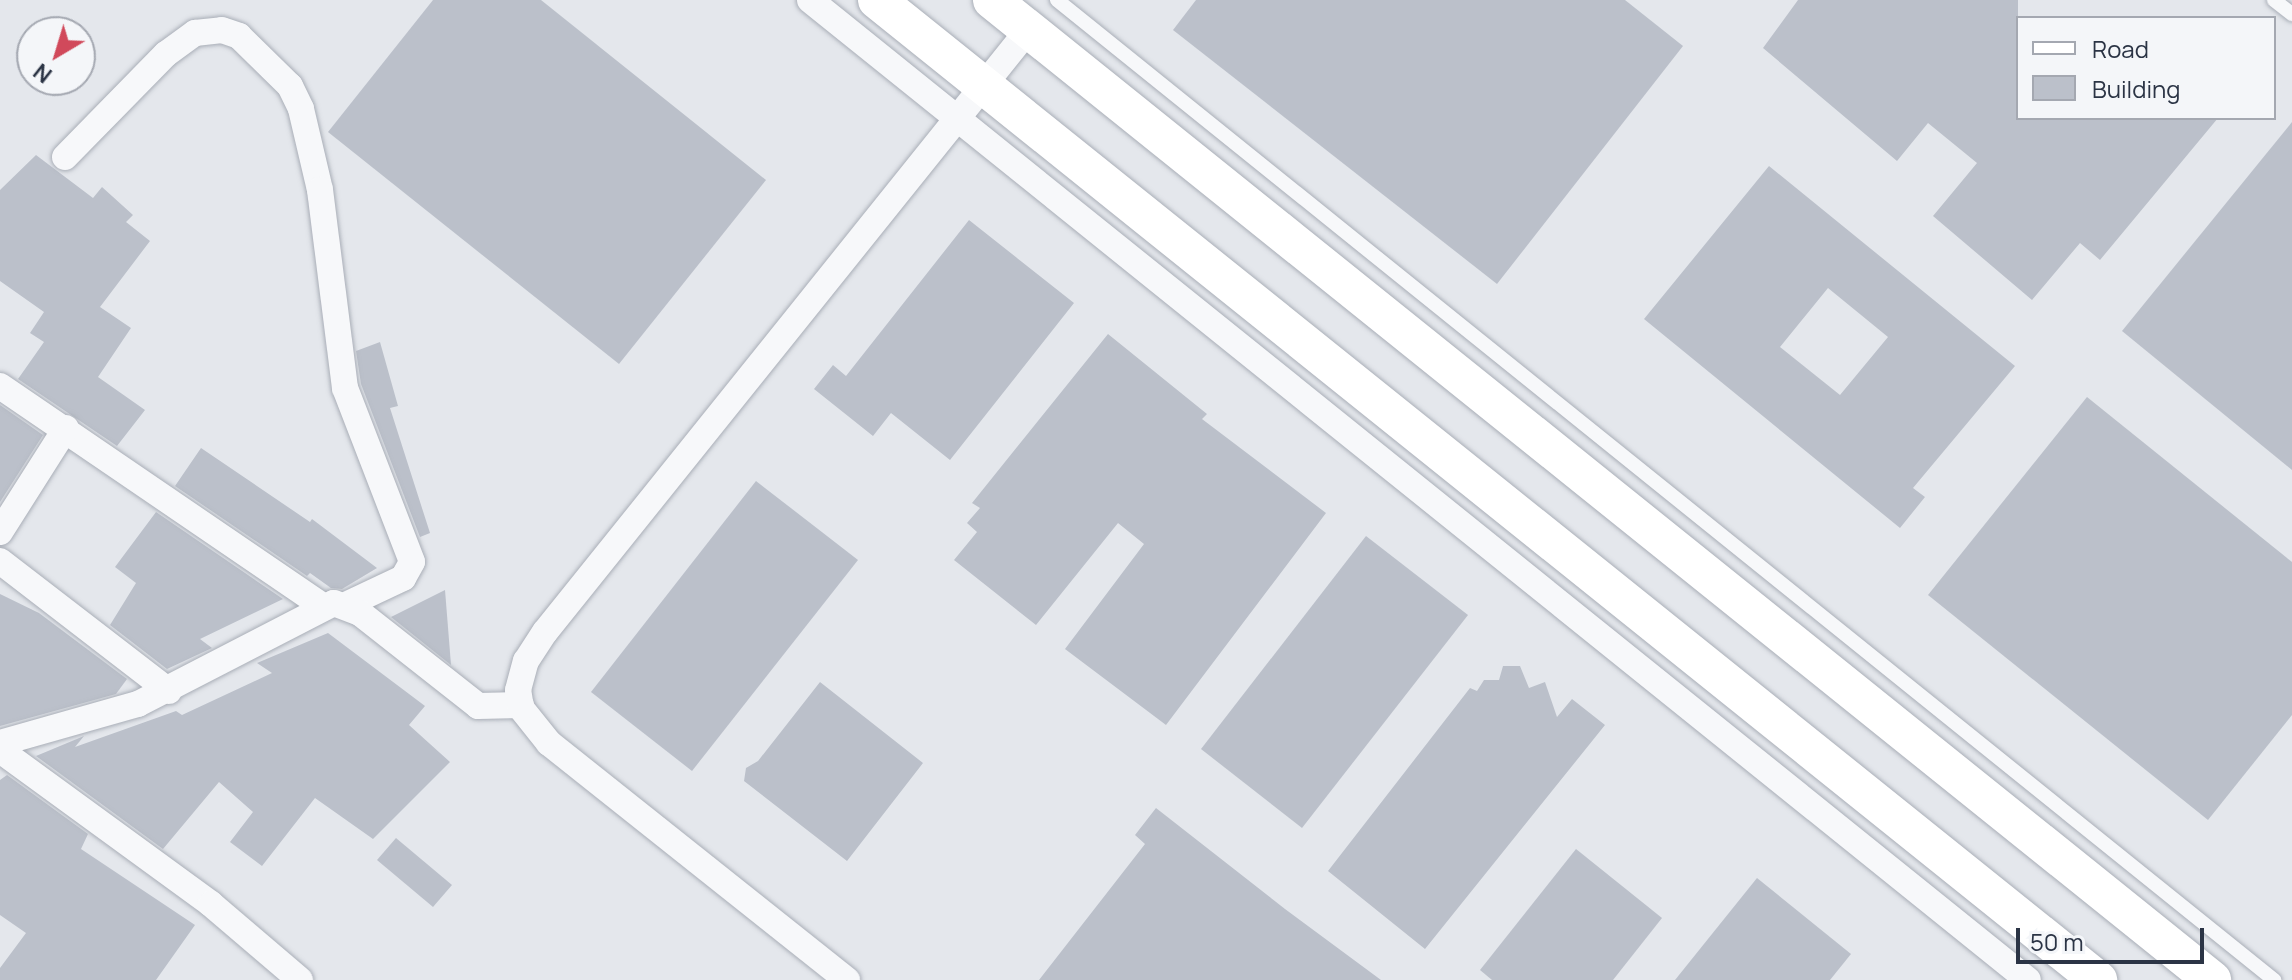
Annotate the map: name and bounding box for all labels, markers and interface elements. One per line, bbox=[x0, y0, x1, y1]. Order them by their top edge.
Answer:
north arrow bbox=[16, 16, 96, 96]
legend bbox=[2016, 16, 2276, 120]
text: Road bbox=[2092, 32, 2149, 65]
text: N bbox=[27, 57, 58, 90]
text: Building bbox=[2092, 72, 2180, 105]
scale bar bbox=[2020, 912, 2208, 962]
text: 50 m bbox=[2030, 925, 2084, 958]

